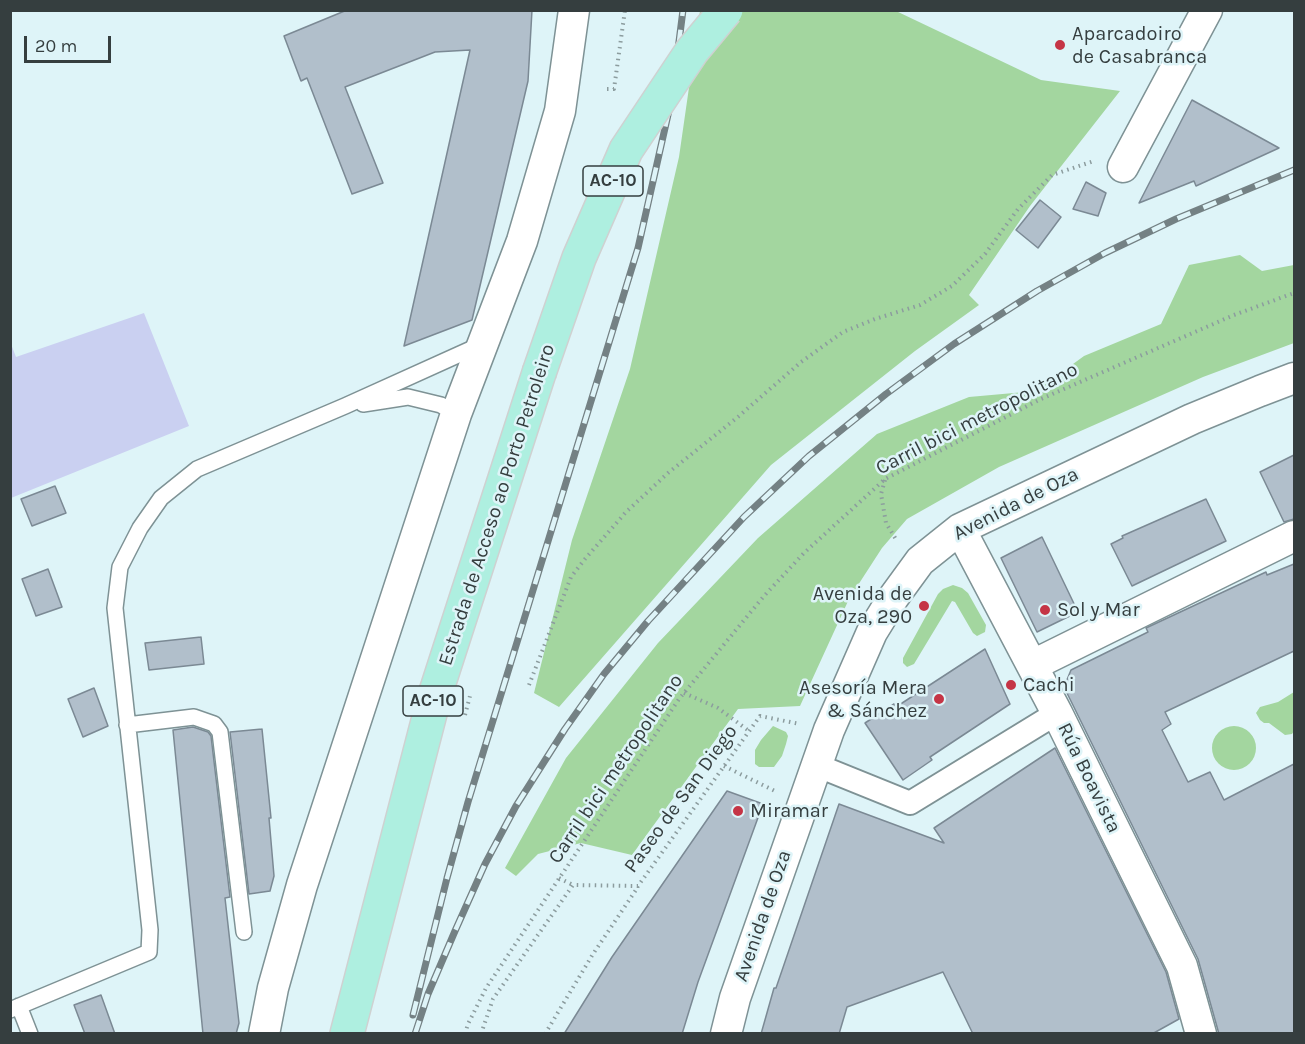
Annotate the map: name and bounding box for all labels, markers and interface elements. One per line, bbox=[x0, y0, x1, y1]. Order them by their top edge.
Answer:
place label: Aparcadoiro de Casabranca bbox=[1072, 22, 1207, 69]
scale bar bbox=[27, 24, 114, 62]
text: 20 m bbox=[35, 35, 77, 57]
marker: Aparcadoiro de Casabranca bbox=[1053, 38, 1067, 52]
road number: AC-10 bbox=[583, 166, 643, 196]
street label: Estrada de Acceso ao Porto Petroleiro bbox=[434, 341, 560, 669]
street label: Carril bici metropolitano bbox=[872, 358, 1082, 480]
street label: Avenida de Oza bbox=[949, 462, 1083, 546]
place label: Avenida de Oza, 290 bbox=[813, 582, 912, 629]
place label: Sol y Mar bbox=[1057, 598, 1140, 622]
marker: Avenida de Oza, 290 bbox=[917, 599, 931, 613]
marker: Sol y Mar bbox=[1038, 603, 1052, 617]
street label: Carril bici metropolitano bbox=[544, 670, 688, 868]
place label: Cachi bbox=[1023, 673, 1075, 697]
place label: Asesoría Mera & Sánchez bbox=[799, 676, 927, 723]
marker: Cachi bbox=[1004, 678, 1018, 692]
road number: AC-10 bbox=[403, 686, 463, 716]
marker: Asesoría Mera & Sánchez bbox=[932, 692, 946, 706]
street label: Rúa Boavista bbox=[1052, 719, 1126, 837]
street label: Paseo de San Diego bbox=[619, 720, 743, 878]
place label: Miramar bbox=[750, 799, 828, 823]
marker: Miramar bbox=[731, 804, 745, 818]
street label: Avenida de Oza bbox=[729, 847, 797, 985]

